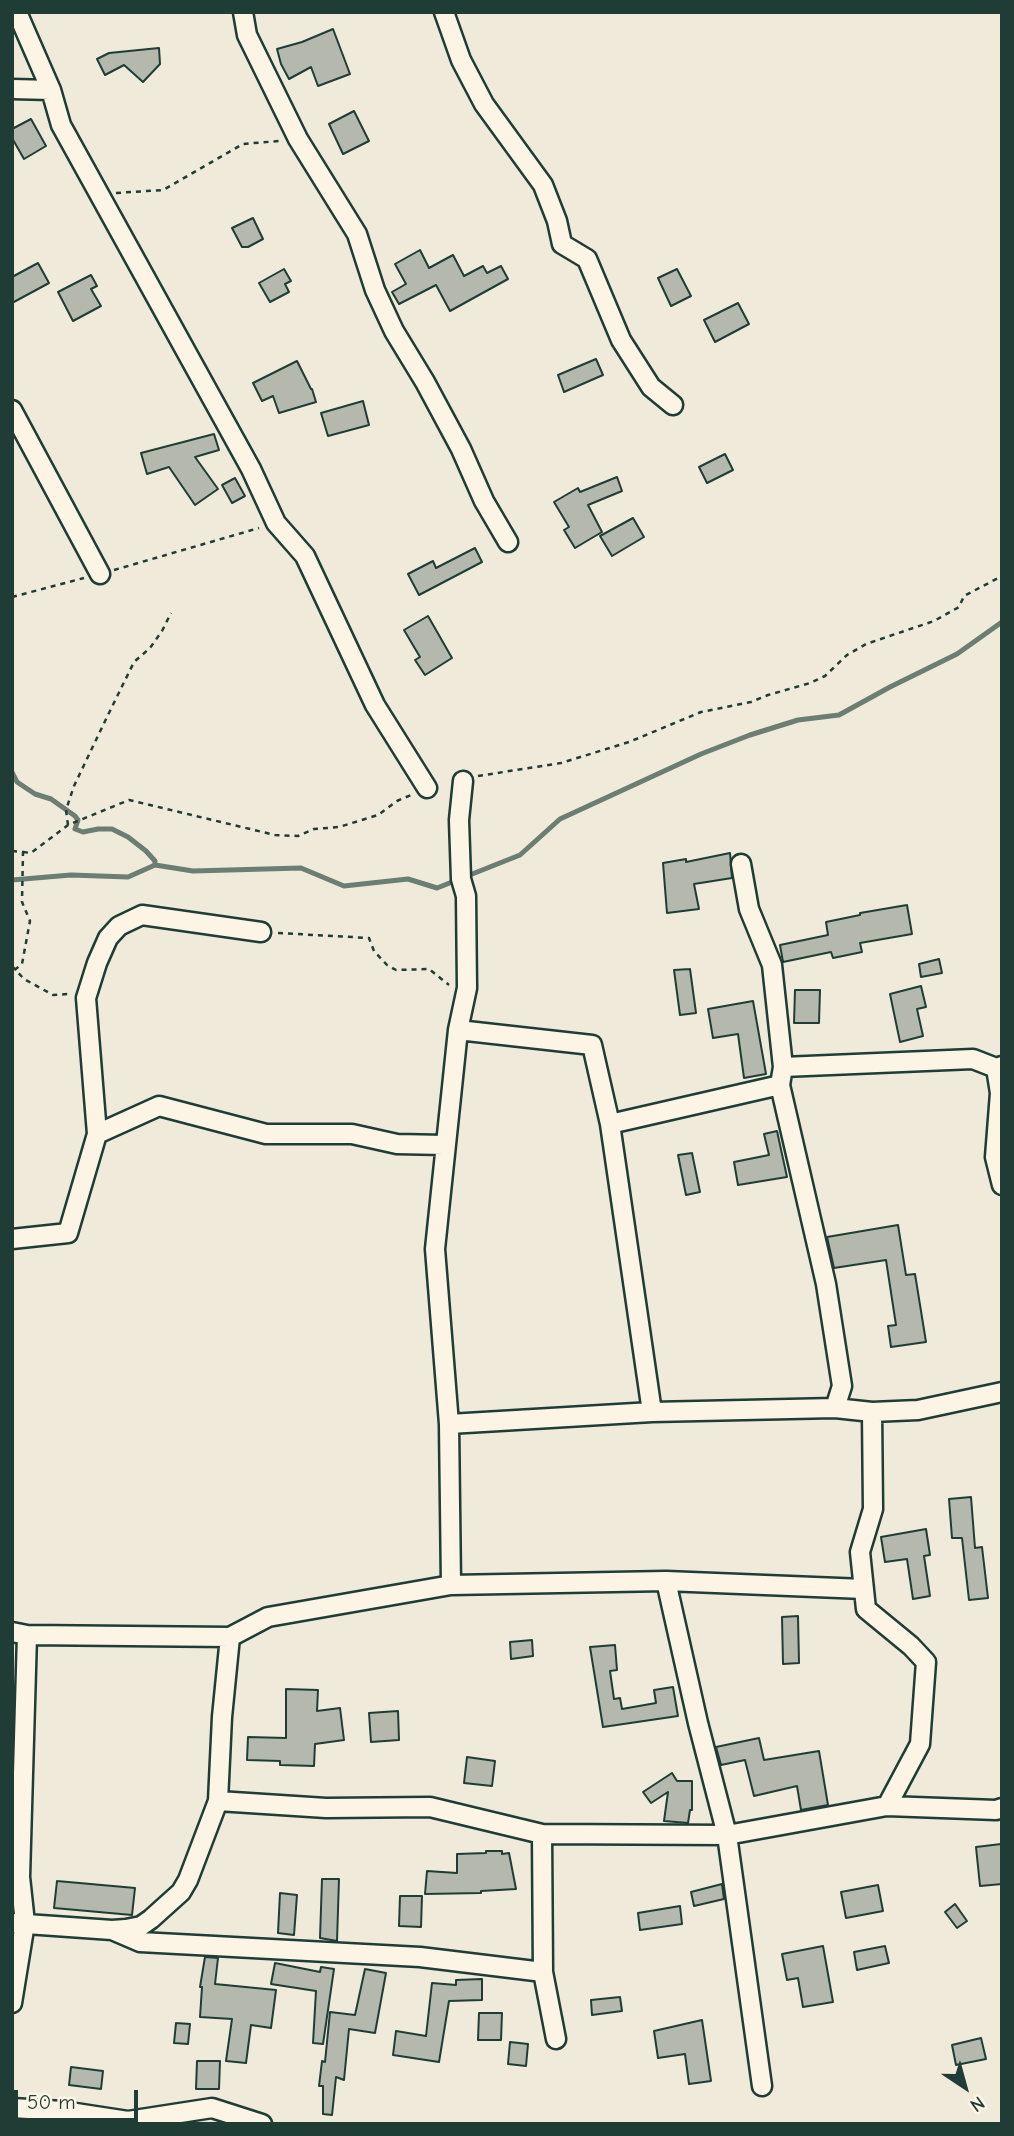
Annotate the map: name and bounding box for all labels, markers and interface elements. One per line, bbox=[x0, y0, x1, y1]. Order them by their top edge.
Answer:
north arrow bbox=[930, 2052, 1000, 2122]
scale bar bbox=[18, 2076, 142, 2120]
text: 50 m bbox=[27, 2090, 76, 2114]
text: N bbox=[966, 2091, 989, 2117]

